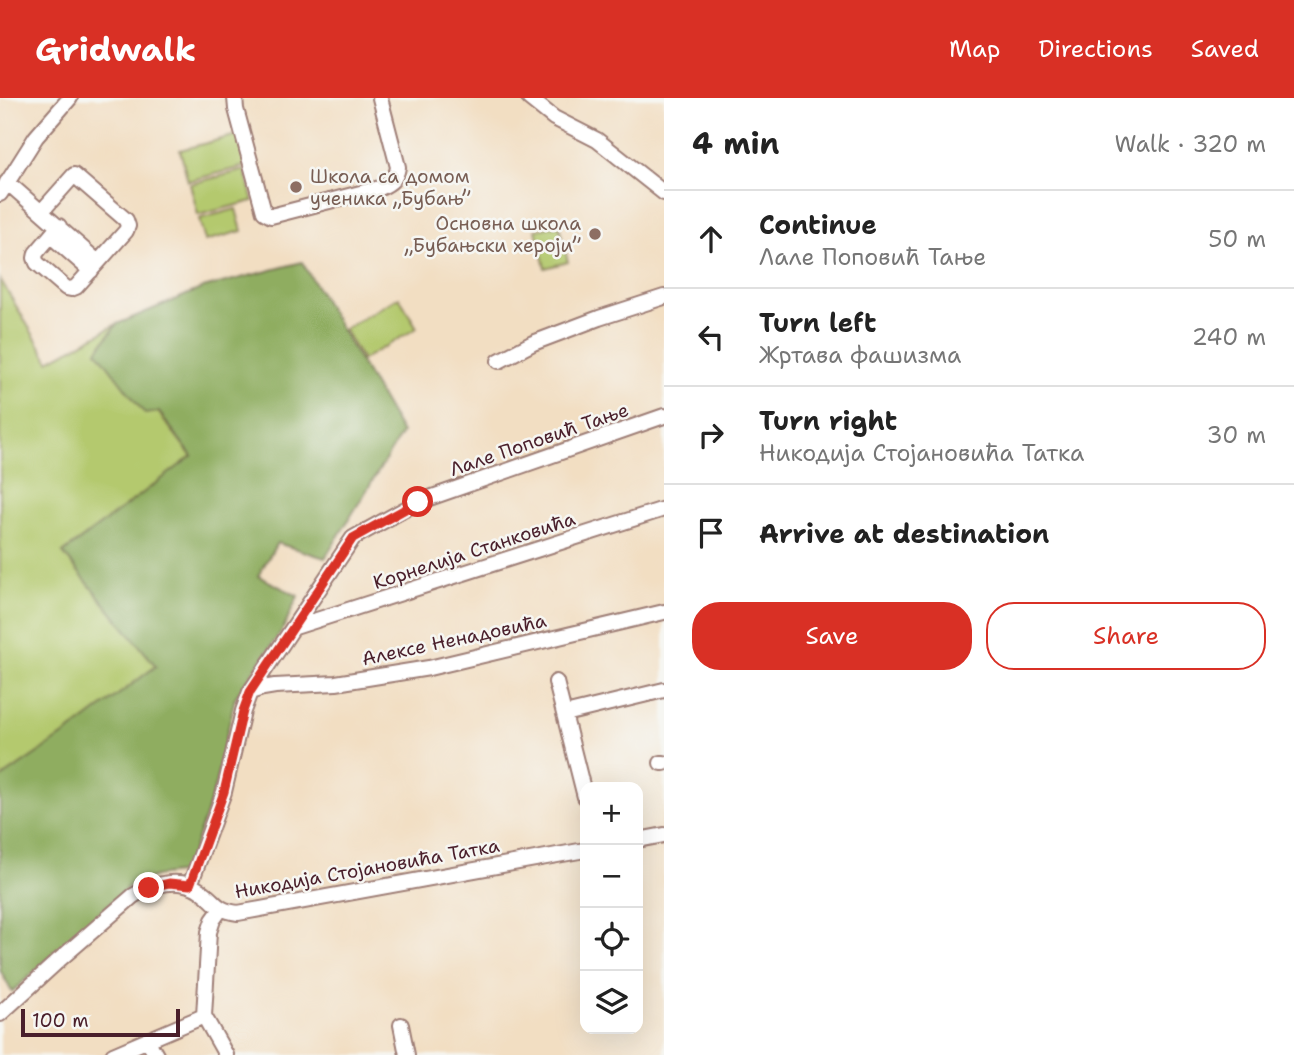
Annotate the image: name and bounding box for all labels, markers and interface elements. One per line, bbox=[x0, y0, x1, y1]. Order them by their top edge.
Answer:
text: Gridwalk bbox=[35, 27, 196, 72]
text: Map bbox=[949, 33, 1000, 65]
text: Directions bbox=[1038, 33, 1153, 65]
text: Saved bbox=[1191, 33, 1259, 65]
text: 4 min bbox=[692, 123, 779, 164]
text: Walk · 320 m bbox=[1115, 129, 1266, 159]
place label: Школа са домом ученика „Бубањ” bbox=[310, 164, 471, 211]
marker: Школа са домом ученика „Бубањ” bbox=[288, 179, 304, 195]
text: Continue bbox=[759, 207, 877, 242]
place label: Основна школа „Бубањски хероји” bbox=[404, 211, 582, 258]
icon: ahead bbox=[692, 220, 730, 258]
text: 50 m bbox=[1208, 224, 1266, 254]
marker: Основна школа „Бубањски хероји” bbox=[587, 226, 603, 242]
text: Лале Поповић Тање bbox=[759, 242, 986, 272]
text: Turn left bbox=[759, 305, 876, 340]
icon: left bbox=[692, 318, 730, 356]
text: 240 m bbox=[1192, 322, 1266, 352]
text: Жртава фашизма bbox=[759, 340, 961, 370]
street label: Лале Поповић Тање bbox=[446, 397, 632, 482]
text: Turn right bbox=[759, 403, 897, 438]
icon: right bbox=[692, 416, 730, 454]
text: 30 m bbox=[1207, 420, 1266, 450]
text: Никодија Стојановића Татка bbox=[759, 438, 1084, 468]
route start bbox=[402, 486, 433, 517]
street label: Корнелија Станковића bbox=[370, 506, 579, 595]
icon: arrive bbox=[692, 514, 730, 552]
text: Arrive at destination bbox=[759, 516, 1049, 551]
button: Save bbox=[692, 602, 972, 670]
button: Share bbox=[986, 602, 1266, 670]
street label: Алексе Ненадовића bbox=[360, 608, 549, 671]
map controls bbox=[580, 782, 643, 1034]
button: + bbox=[580, 782, 643, 845]
street label: Никодија Стојановића Татка bbox=[233, 833, 502, 904]
button: − bbox=[580, 845, 643, 908]
route end bbox=[133, 872, 164, 903]
button: locate bbox=[580, 908, 643, 971]
button: layers bbox=[580, 971, 643, 1034]
scale bar bbox=[21, 1006, 180, 1038]
text: 100 m bbox=[32, 1008, 89, 1033]

